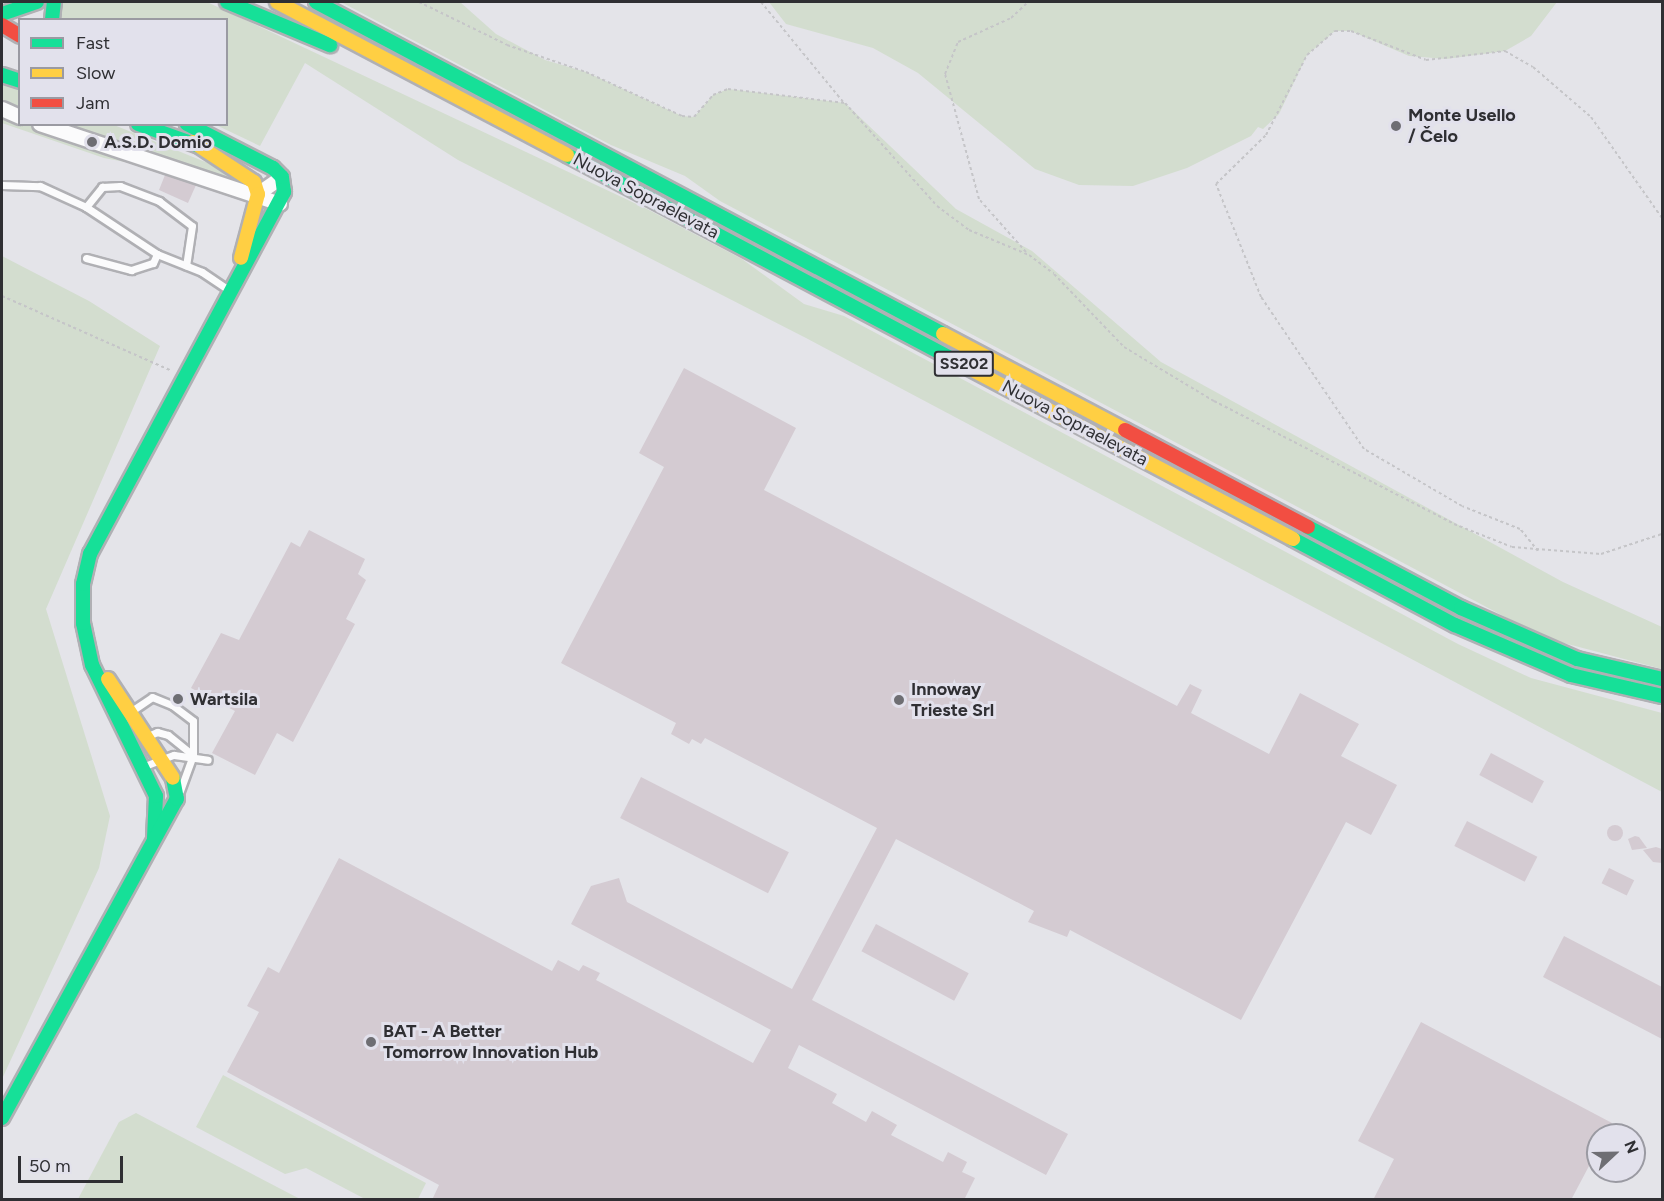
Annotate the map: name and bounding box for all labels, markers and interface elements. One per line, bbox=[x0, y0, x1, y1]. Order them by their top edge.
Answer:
legend bbox=[18, 18, 228, 126]
text: Fast bbox=[76, 32, 110, 54]
text: Slow bbox=[76, 62, 115, 84]
text: Jam bbox=[76, 92, 110, 114]
place label: Monte Usello / Čelo bbox=[1408, 105, 1516, 148]
marker: Monte Usello / Čelo bbox=[1389, 119, 1403, 133]
place label: A.S.D. Domio bbox=[104, 131, 212, 153]
marker: A.S.D. Domio bbox=[85, 135, 99, 149]
street label: Nuova Sopraelevata bbox=[569, 148, 723, 244]
road number: SS202 bbox=[932, 351, 996, 377]
street label: Nuova Sopraelevata bbox=[998, 375, 1152, 471]
place label: Innoway Trieste Srl bbox=[911, 679, 994, 722]
place label: Wartsila bbox=[190, 688, 258, 710]
marker: Wartsila bbox=[171, 692, 185, 706]
marker: Innoway Trieste Srl bbox=[892, 693, 906, 707]
place label: BAT - A Better Tomorrow Innovation Hub bbox=[383, 1021, 598, 1064]
marker: BAT - A Better Tomorrow Innovation Hub bbox=[364, 1035, 378, 1049]
north arrow bbox=[1586, 1123, 1646, 1183]
text: N bbox=[1620, 1138, 1642, 1156]
scale bar bbox=[21, 1144, 126, 1182]
text: 50 m bbox=[29, 1155, 71, 1177]

